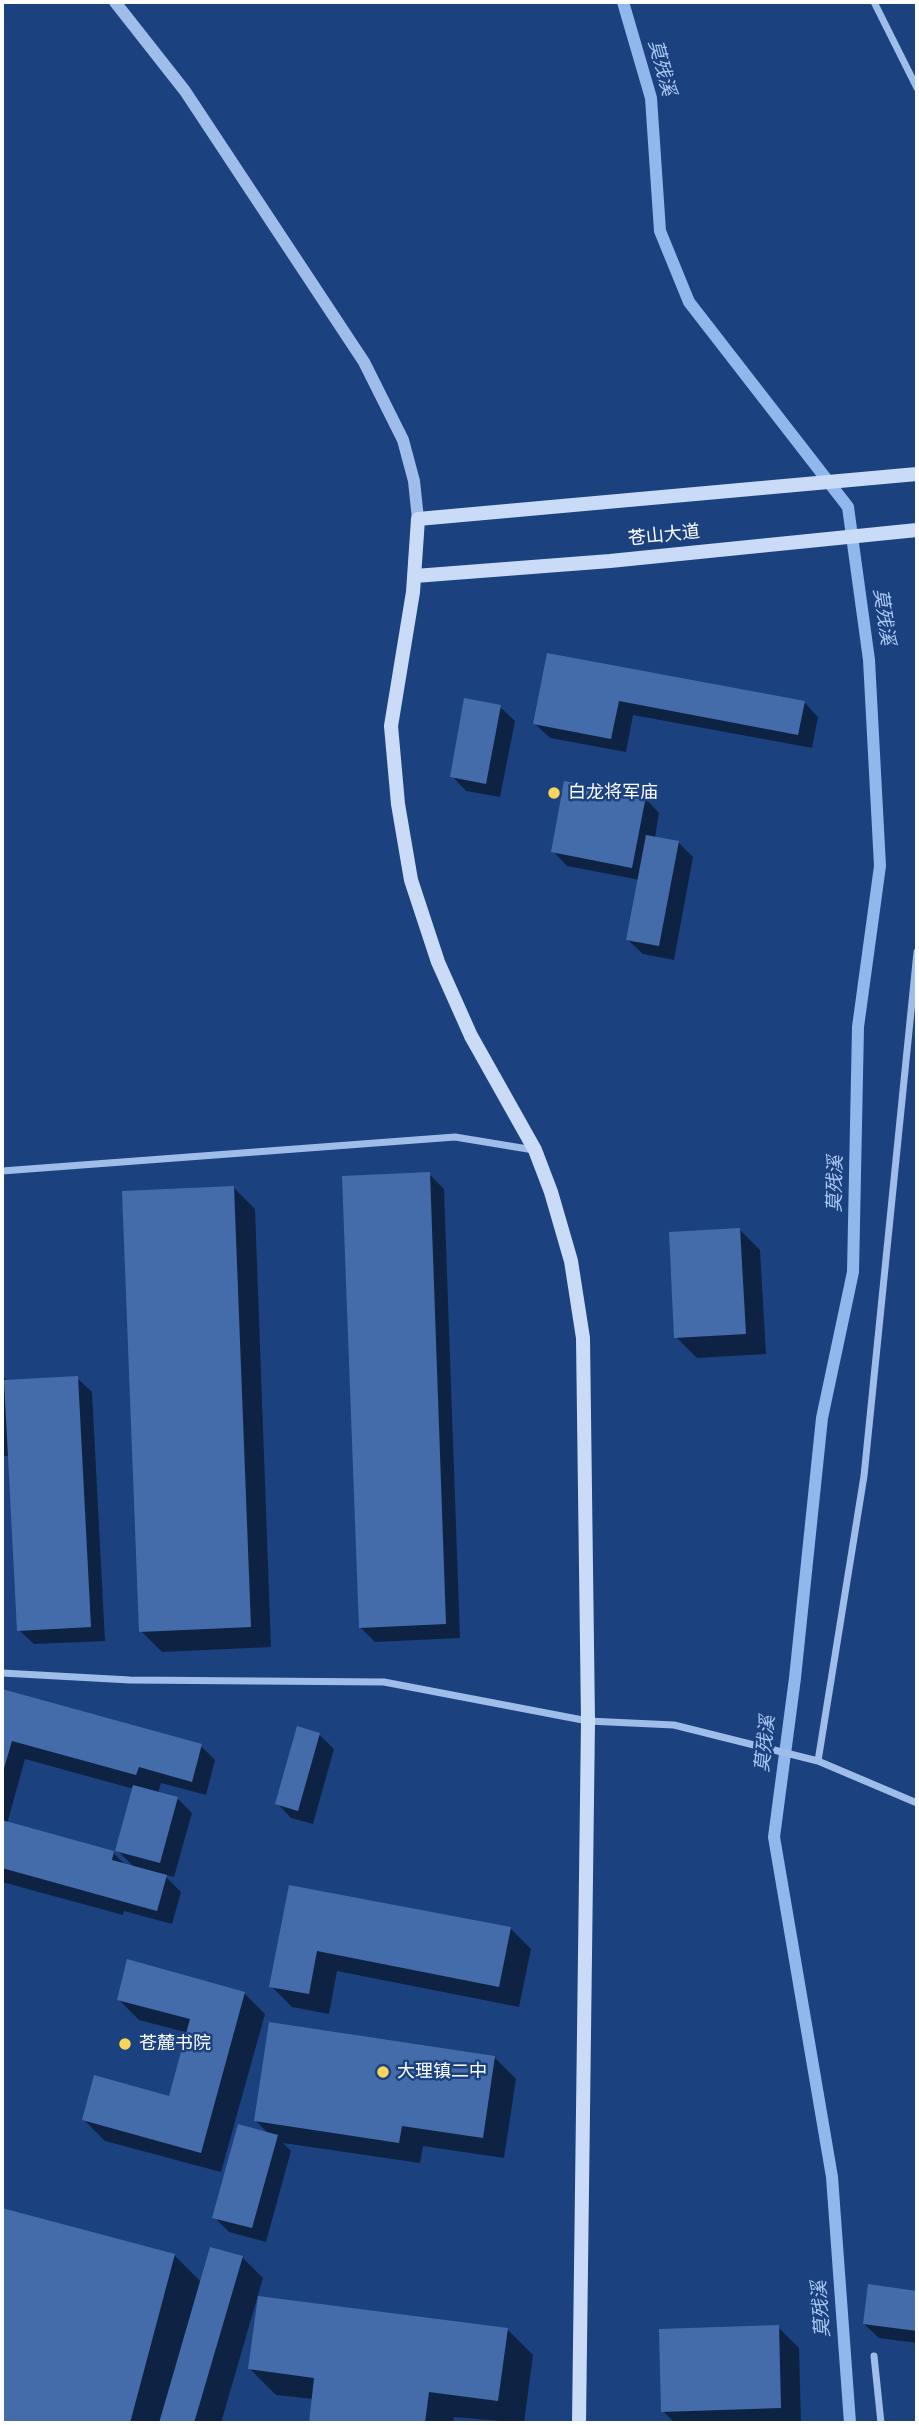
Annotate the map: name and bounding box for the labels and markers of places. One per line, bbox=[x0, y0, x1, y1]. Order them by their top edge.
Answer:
place label: 白龙将军庙 bbox=[568, 782, 658, 804]
marker: 白龙将军庙 bbox=[546, 785, 562, 801]
place label: 苍麓书院 bbox=[139, 2033, 211, 2055]
marker: 苍麓书院 bbox=[117, 2036, 133, 2052]
place label: 大理镇二中 bbox=[397, 2061, 487, 2083]
marker: 大理镇二中 bbox=[375, 2064, 391, 2080]

